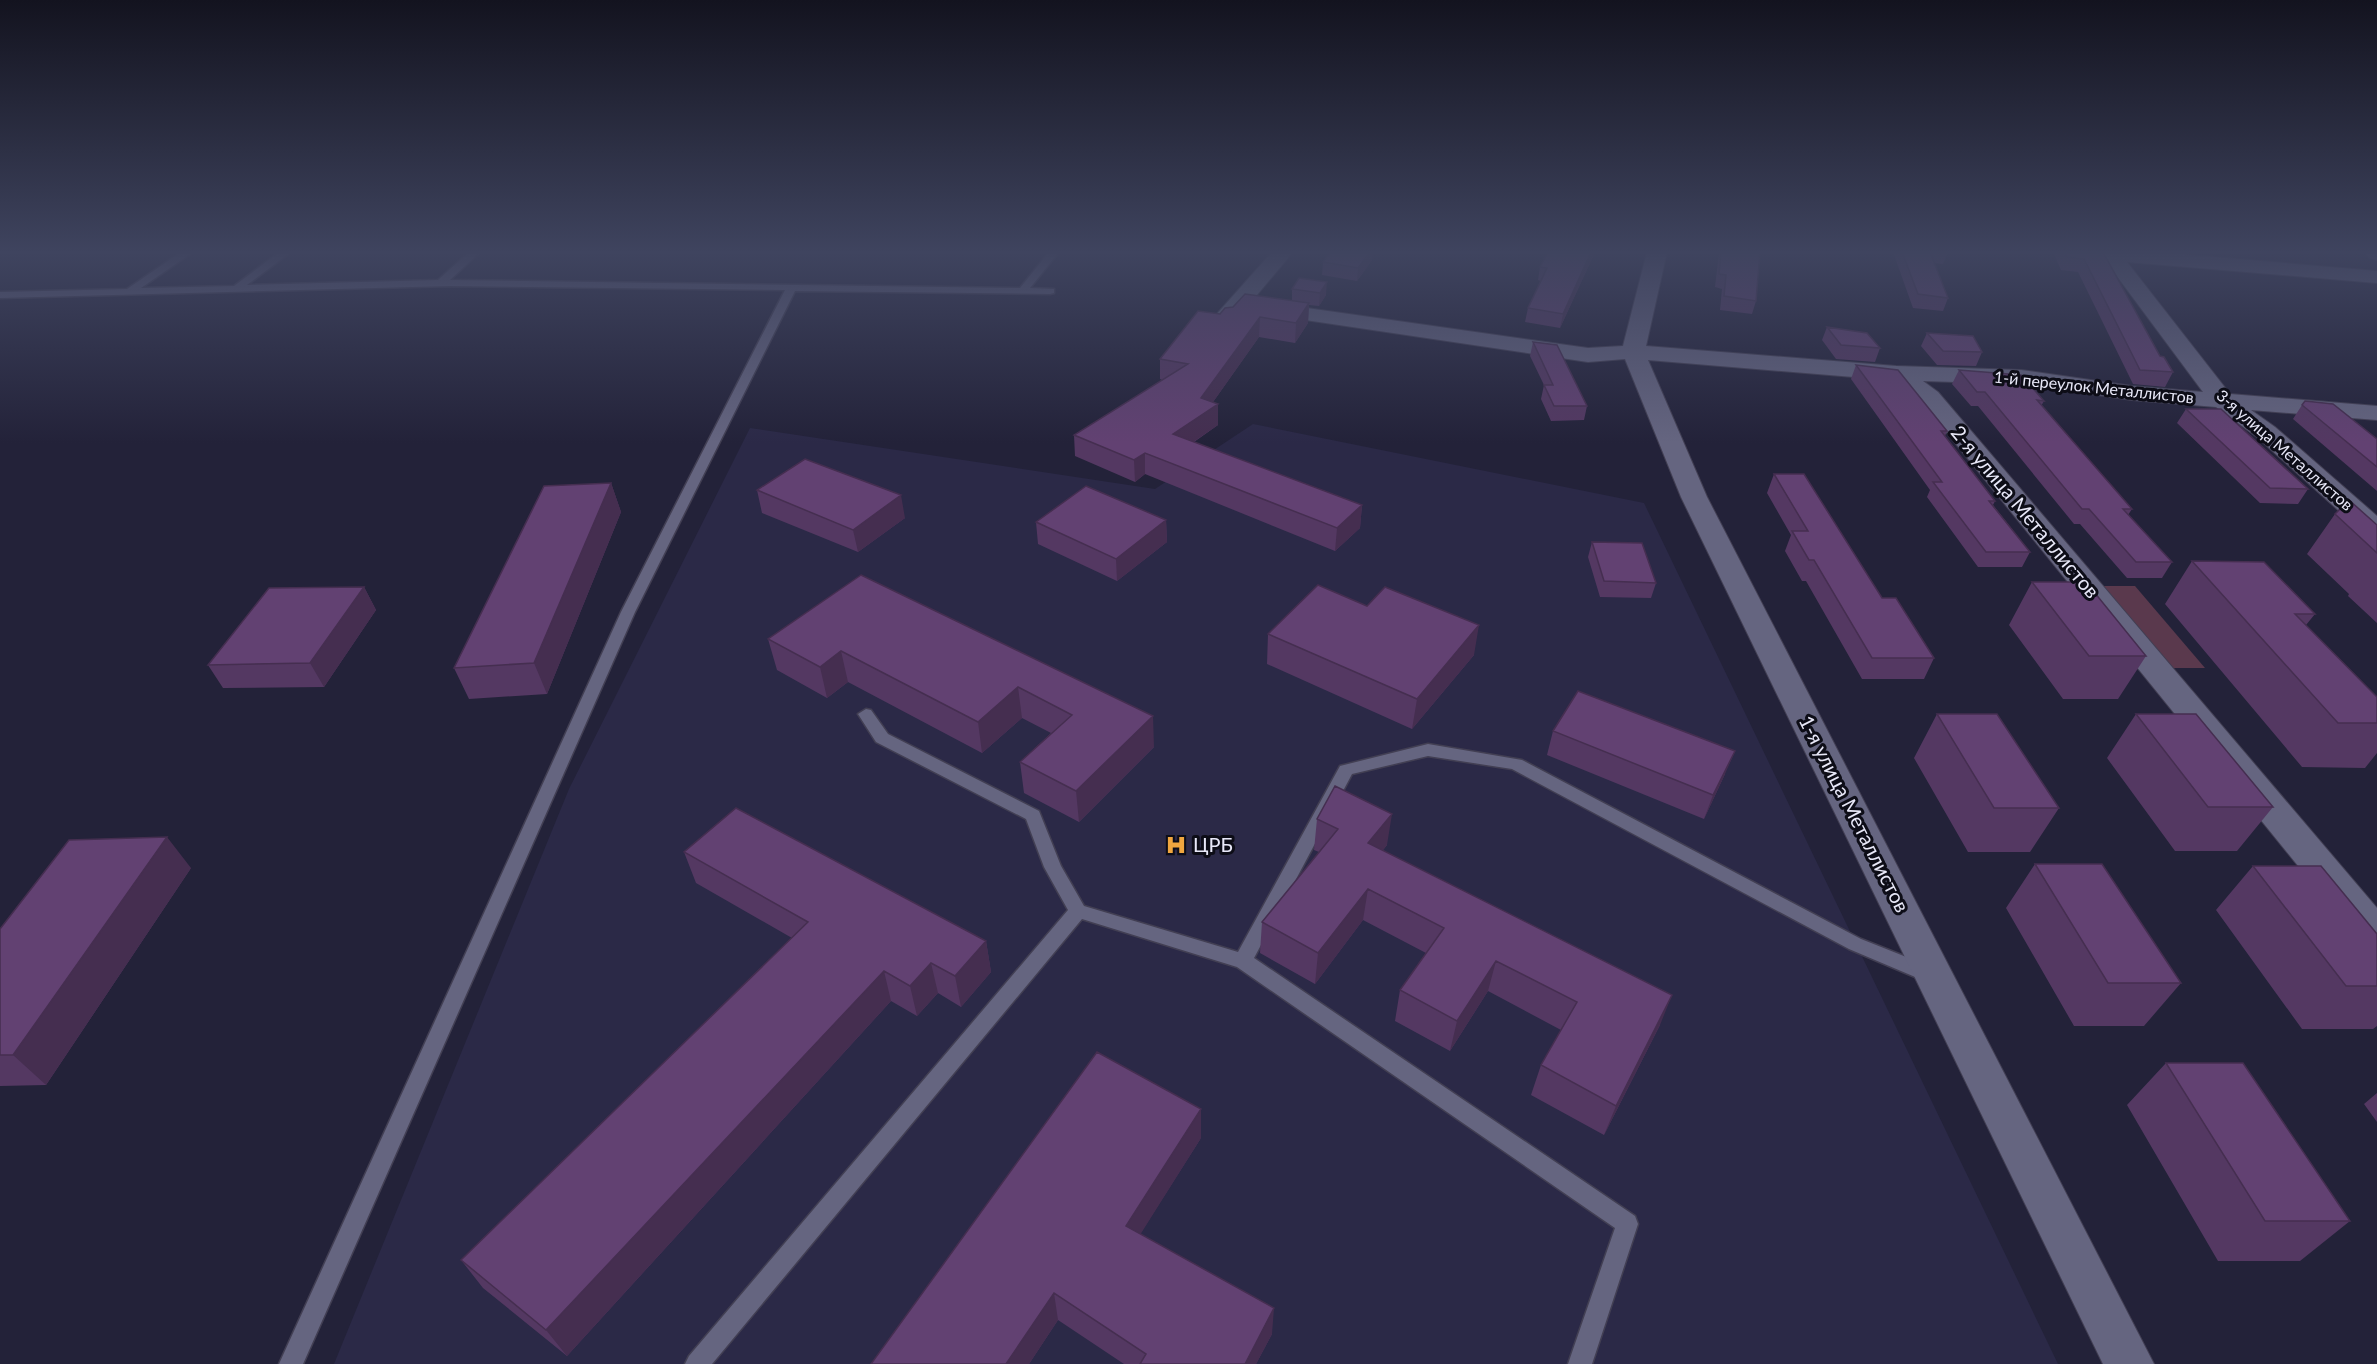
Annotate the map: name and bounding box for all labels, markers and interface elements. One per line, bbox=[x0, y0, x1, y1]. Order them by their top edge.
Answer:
street label: 1-й переулок Металлистов bbox=[1993, 367, 2195, 406]
street label: 3-я улица Металлистов bbox=[2213, 385, 2357, 514]
street label: 2-я улица Металлистов bbox=[1947, 420, 2105, 603]
street label: 1-я улица Металлистов bbox=[1795, 711, 1915, 916]
place label: ЦРБ bbox=[1193, 832, 1233, 856]
hospital icon: ЦРБ bbox=[1164, 833, 1188, 857]

